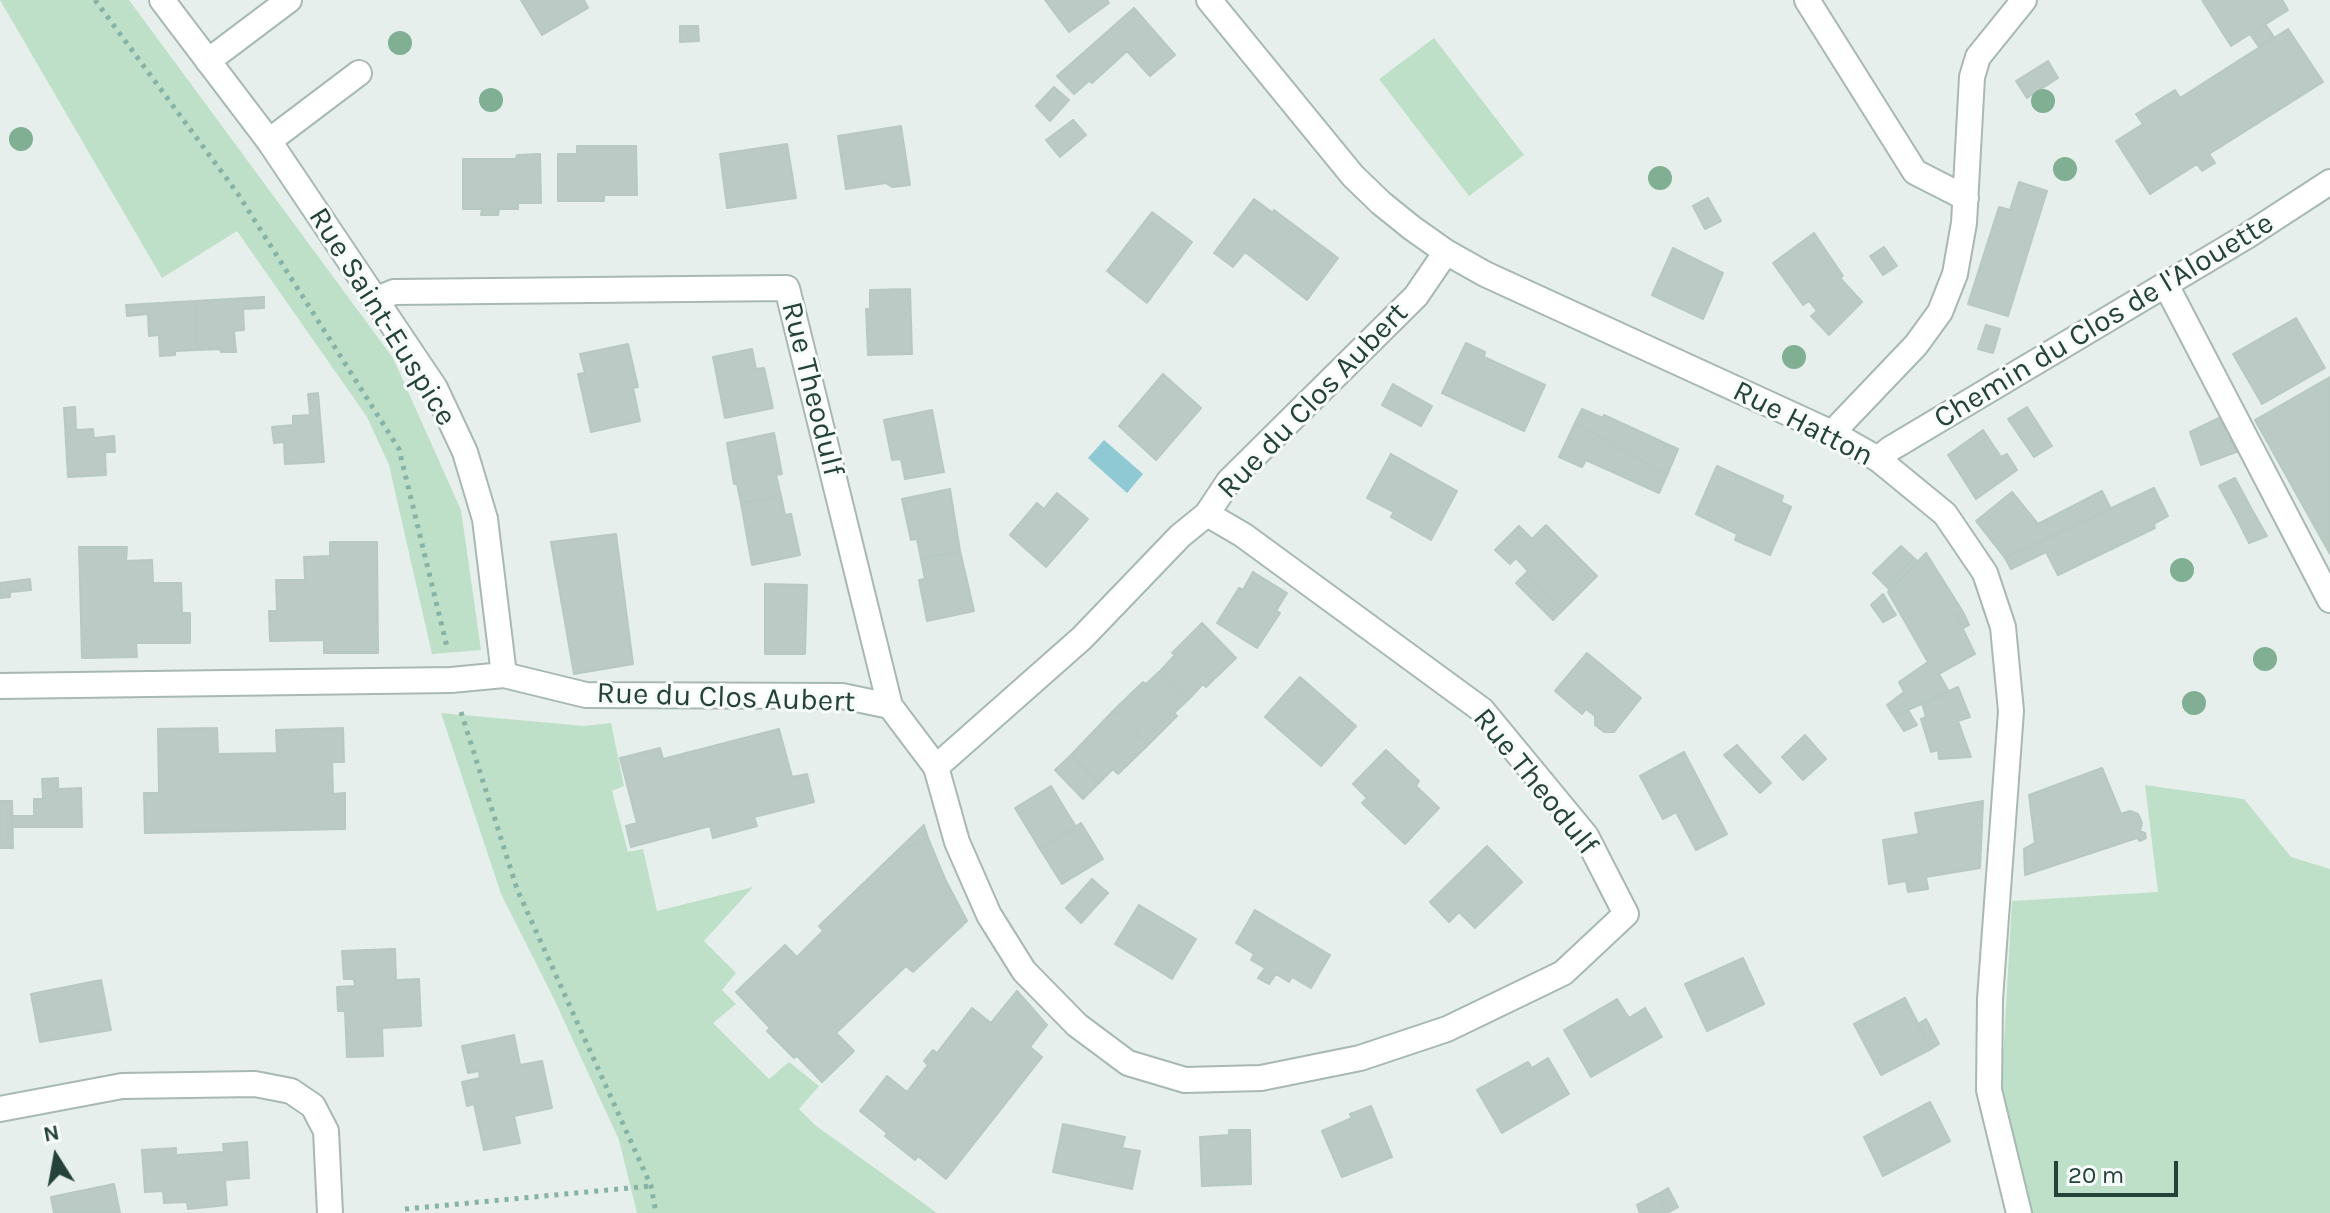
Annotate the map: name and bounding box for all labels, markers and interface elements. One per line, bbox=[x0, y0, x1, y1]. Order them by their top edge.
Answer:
street label: Rue Saint-Euspice bbox=[300, 201, 464, 433]
street label: Chemin du Clos de l'Alouette bbox=[1928, 205, 2280, 437]
street label: Rue du Clos Aubert bbox=[1210, 295, 1416, 507]
street label: Rue Theodulf bbox=[773, 298, 851, 480]
street label: Rue Hatton bbox=[1727, 373, 1879, 475]
street label: Rue du Clos Aubert bbox=[596, 675, 856, 721]
street label: Rue Theodulf bbox=[1465, 701, 1605, 863]
north arrow bbox=[16, 1117, 96, 1197]
text: N bbox=[41, 1119, 62, 1148]
scale bar bbox=[2058, 1145, 2182, 1195]
text: 20 m bbox=[2068, 1161, 2124, 1189]

